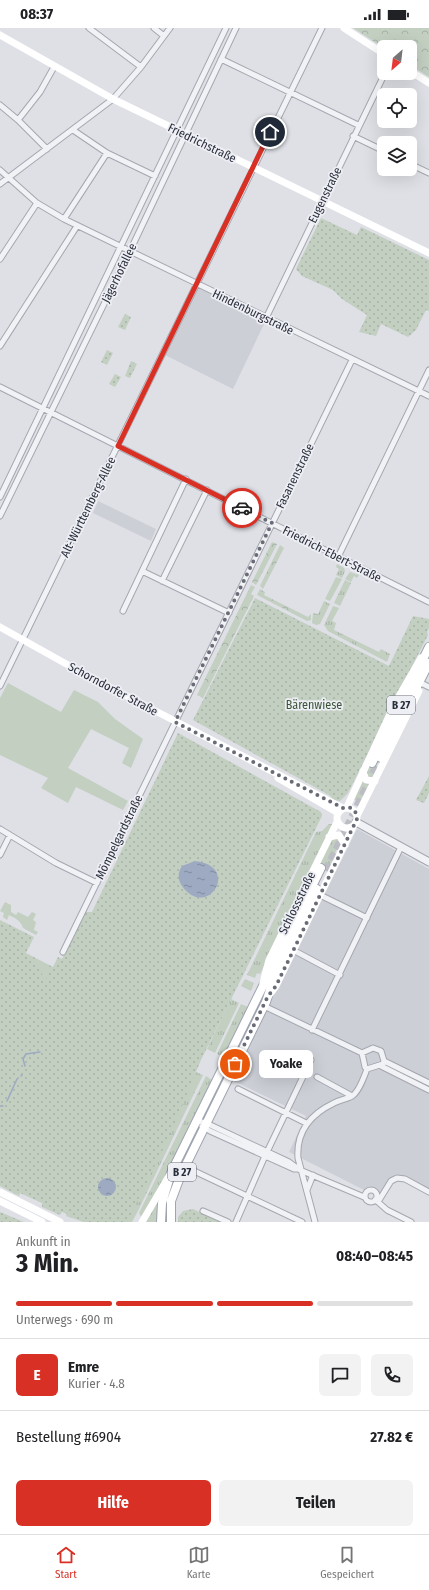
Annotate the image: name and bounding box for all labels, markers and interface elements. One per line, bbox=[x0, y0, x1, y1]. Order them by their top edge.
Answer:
text: 08:37 bbox=[20, 5, 53, 23]
north arrow bbox=[377, 40, 417, 80]
map controls bbox=[377, 40, 417, 176]
button: locate bbox=[377, 88, 417, 128]
pin bbox=[253, 115, 287, 149]
street label: Friedrichstraße bbox=[166, 120, 238, 166]
icon: home bbox=[259, 121, 281, 143]
button: layers bbox=[377, 136, 417, 176]
street label: Eugenstraße bbox=[305, 165, 345, 225]
street label: Jägerhofallee bbox=[99, 241, 139, 305]
street label: Hindenburgstraße bbox=[210, 286, 296, 338]
street label: Fasanenstraße bbox=[273, 441, 317, 511]
street label: Alt-Württemberg-Allee bbox=[58, 454, 118, 560]
courier bbox=[222, 488, 262, 528]
icon: car bbox=[231, 497, 253, 519]
street label: Friedrich-Ebert-Straße bbox=[280, 523, 384, 585]
street label: Schorndorfer Straße bbox=[66, 659, 160, 719]
road number: B 27 bbox=[387, 696, 415, 714]
park label: Bärenwiese bbox=[286, 698, 342, 712]
street label: Mömpelgardstraße bbox=[92, 792, 146, 882]
street label: Schlossstraße bbox=[276, 869, 318, 937]
pin bbox=[218, 1047, 252, 1081]
callout: Yoake bbox=[259, 1050, 313, 1078]
icon: bag bbox=[224, 1053, 246, 1075]
text: Yoake bbox=[270, 1056, 302, 1071]
road number: B 27 bbox=[168, 1163, 196, 1181]
text: Ankunft in bbox=[16, 1234, 71, 1249]
text: 08:40–08:45 bbox=[336, 1247, 413, 1265]
text: 3 Min. bbox=[16, 1248, 79, 1279]
text: Unterwegs · 690 m bbox=[16, 1312, 113, 1327]
button: chat bbox=[319, 1354, 361, 1396]
button: phone bbox=[371, 1354, 413, 1396]
text: Emre bbox=[68, 1358, 99, 1376]
text: E bbox=[33, 1366, 41, 1384]
text: Kurier · 4.8 bbox=[68, 1376, 125, 1391]
text: Bestellung #6904 bbox=[16, 1428, 121, 1446]
text: 27.82 € bbox=[370, 1428, 413, 1446]
button: Hilfe bbox=[16, 1480, 211, 1526]
button: Teilen bbox=[219, 1480, 413, 1526]
tab: Start bbox=[55, 1544, 77, 1581]
tab: Karte bbox=[187, 1544, 210, 1581]
tab: Gespeichert bbox=[320, 1544, 374, 1581]

